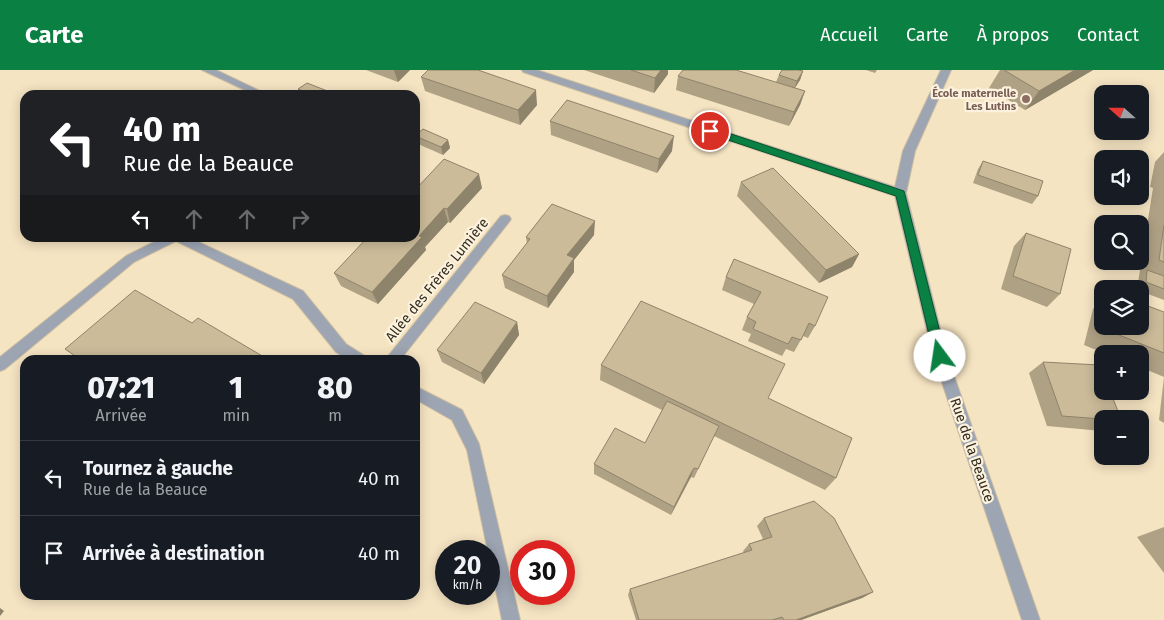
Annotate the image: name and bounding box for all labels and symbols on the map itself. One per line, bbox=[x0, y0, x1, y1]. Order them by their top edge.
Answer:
north arrow bbox=[1094, 85, 1149, 140]
place label: École maternelle Les Lutins bbox=[932, 86, 1017, 113]
marker: École maternelle Les Lutins bbox=[1020, 93, 1032, 105]
pin bbox=[689, 110, 731, 152]
street label: Allée des Frères Lumière bbox=[382, 215, 492, 345]
position arrow bbox=[913, 329, 965, 381]
street label: Rue de la Beauce bbox=[946, 396, 998, 504]
speed limit sign: 30 bbox=[510, 540, 575, 605]

